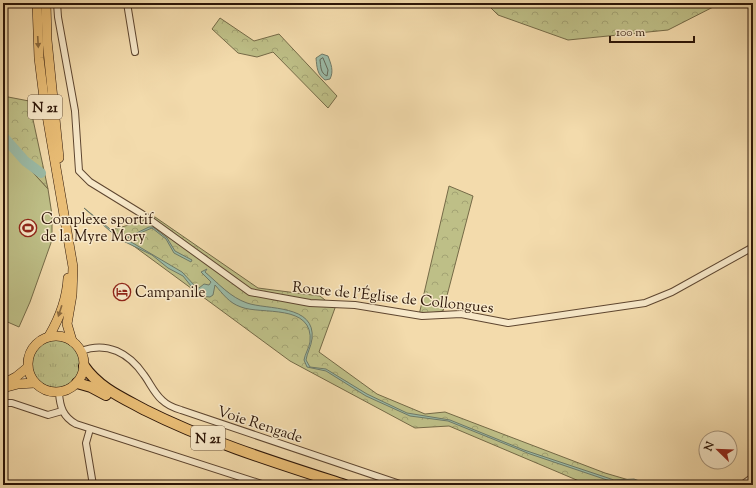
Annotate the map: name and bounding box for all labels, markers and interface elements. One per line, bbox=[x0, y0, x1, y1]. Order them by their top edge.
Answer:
scale bar bbox=[610, 18, 694, 44]
text: 100 m bbox=[616, 24, 645, 42]
one-way arrow bbox=[35, 36, 41, 49]
road number: N 21 bbox=[28, 95, 62, 119]
place label: Complexe sportif de la Myre Mory bbox=[41, 210, 154, 248]
sports icon: Complexe sportif de la Myre Mory bbox=[18, 218, 38, 238]
street label: Route de l’Église de Collongues bbox=[291, 276, 495, 320]
hotel icon: Campanile bbox=[112, 282, 132, 302]
place label: Campanile bbox=[135, 283, 205, 304]
one-way arrow bbox=[57, 305, 63, 317]
street label: Voie Rengade bbox=[214, 402, 305, 449]
road number: N 21 bbox=[191, 426, 225, 450]
north arrow bbox=[698, 430, 738, 470]
text: N bbox=[700, 439, 719, 455]

